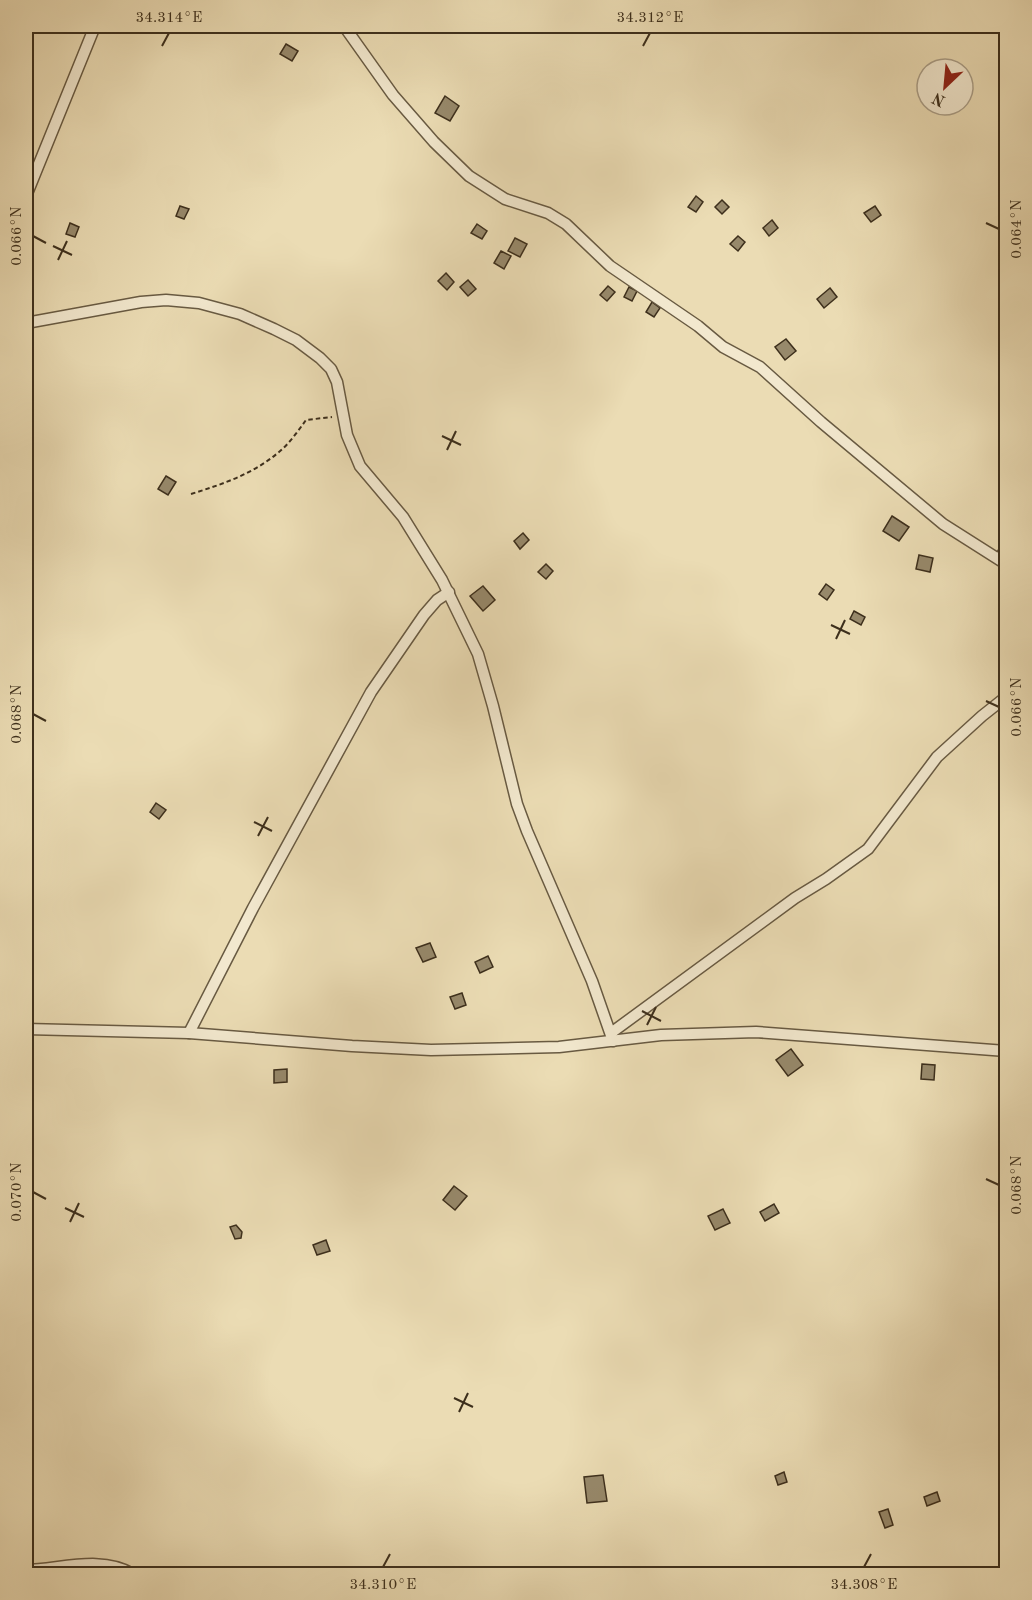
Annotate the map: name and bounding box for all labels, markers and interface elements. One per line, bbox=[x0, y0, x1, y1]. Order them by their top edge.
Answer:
text: 34.314°E bbox=[136, 11, 202, 26]
text: 34.312°E bbox=[617, 11, 683, 26]
north arrow bbox=[915, 57, 975, 117]
text: N bbox=[930, 88, 948, 109]
text: 0.064°N bbox=[1010, 199, 1025, 259]
text: 0.066°N bbox=[10, 206, 25, 266]
text: 0.066°N bbox=[1010, 677, 1025, 737]
text: 0.068°N bbox=[10, 684, 25, 744]
text: 0.068°N bbox=[1010, 1155, 1025, 1215]
text: 0.070°N bbox=[10, 1162, 25, 1222]
text: 34.310°E bbox=[350, 1578, 416, 1593]
text: 34.308°E bbox=[831, 1578, 897, 1593]

